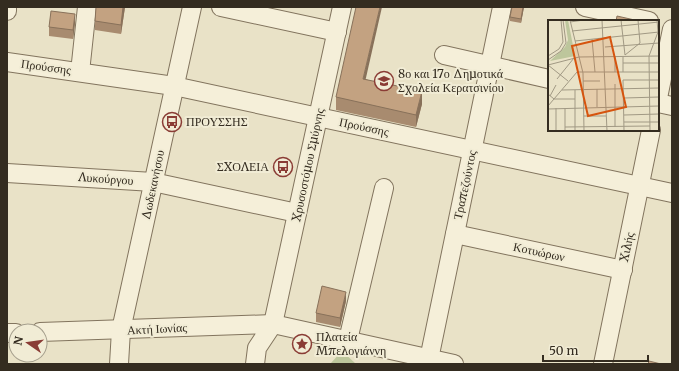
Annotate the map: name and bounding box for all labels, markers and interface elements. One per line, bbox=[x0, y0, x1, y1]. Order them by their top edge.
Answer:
inset map bbox=[548, 20, 659, 131]
street label: Προύσσης bbox=[20, 56, 72, 77]
place label: 8ο και 17ο Δημοτικά Σχολεία Κερατσινίου bbox=[398, 66, 504, 95]
school or university icon: 8ο και 17ο Δημοτικά Σχολεία Κερατσινίου bbox=[373, 70, 395, 92]
street label: Χρυσοστόμου Σμύρνης bbox=[288, 107, 327, 223]
bus stop icon: ΠΡΟΥΣΣΗΣ bbox=[161, 111, 183, 133]
place label: ΠΡΟΥΣΣΗΣ bbox=[186, 114, 248, 129]
street label: Προύσσης bbox=[338, 114, 391, 139]
street label: Δωδεκανήσου bbox=[138, 148, 167, 221]
street label: Τραπεζούντος bbox=[450, 149, 479, 221]
bus stop icon: ΣΧΟΛΕΙΑ bbox=[272, 156, 294, 178]
place label: ΣΧΟΛΕΙΑ bbox=[217, 159, 269, 174]
street label: Λυκούργου bbox=[77, 169, 134, 188]
street label: Χιλής bbox=[616, 231, 637, 263]
street label: Κοτυώρων bbox=[512, 239, 567, 264]
street label: Ακτή Ιωνίας bbox=[126, 319, 188, 338]
north arrow bbox=[8, 323, 48, 363]
place label: Πλατεία Μπελογιάννη bbox=[316, 329, 386, 358]
place icon: Πλατεία Μπελογιάννη bbox=[291, 333, 313, 355]
text: N bbox=[10, 335, 26, 347]
scale bar bbox=[543, 337, 648, 363]
text: 50 m bbox=[549, 343, 578, 358]

